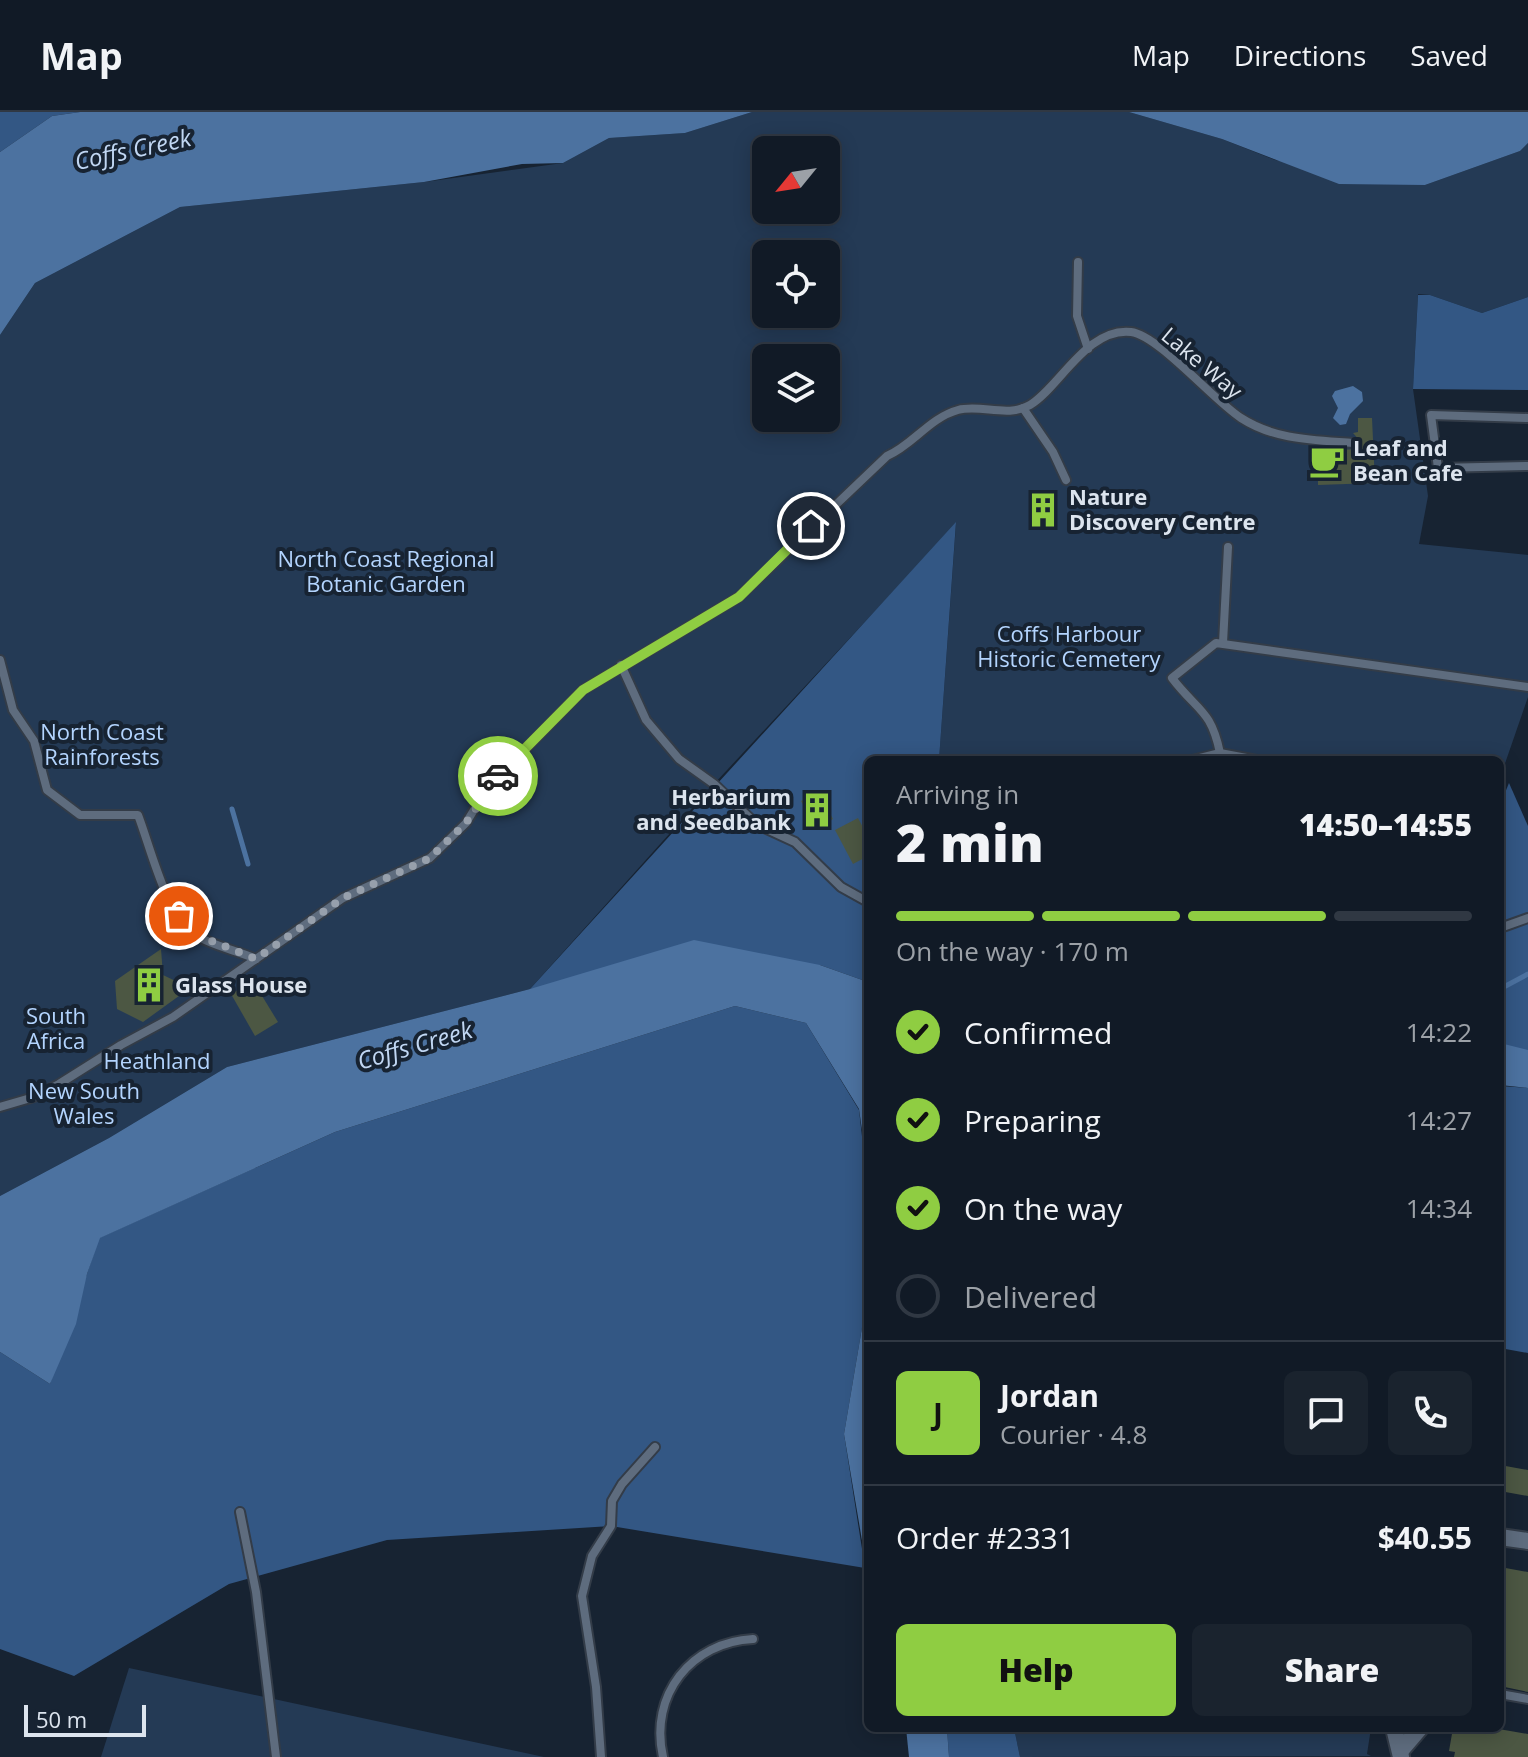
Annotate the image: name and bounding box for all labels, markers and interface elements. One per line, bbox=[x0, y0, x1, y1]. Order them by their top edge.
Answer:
text: Map bbox=[40, 29, 123, 81]
text: Map bbox=[1132, 36, 1190, 74]
text: Directions bbox=[1234, 36, 1366, 74]
text: Saved bbox=[1410, 36, 1488, 74]
water label: Coffs Creek bbox=[71, 120, 195, 177]
north arrow bbox=[752, 136, 840, 224]
map controls bbox=[752, 136, 840, 432]
button: locate bbox=[752, 240, 840, 328]
street label: Lake Way bbox=[1156, 320, 1250, 405]
button: layers bbox=[752, 344, 840, 432]
place label: Leaf and Bean Cafe bbox=[1353, 432, 1463, 487]
cafe icon: Leaf and Bean Cafe bbox=[1308, 442, 1346, 480]
place label: Nature Discovery Centre bbox=[1069, 481, 1256, 536]
building icon: Nature Discovery Centre bbox=[1024, 491, 1062, 529]
pin bbox=[777, 492, 845, 560]
icon: home bbox=[789, 504, 833, 548]
park label: North Coast Regional Botanic Garden bbox=[277, 543, 495, 598]
park label: Coffs Harbour Historic Cemetery bbox=[977, 618, 1162, 673]
park label: North Coast Rainforests bbox=[40, 716, 164, 771]
courier bbox=[458, 736, 538, 816]
icon: car bbox=[476, 754, 520, 798]
text: Arriving in bbox=[896, 776, 1019, 812]
place label: Herbarium and Seedbank bbox=[636, 781, 791, 836]
building icon: Herbarium and Seedbank bbox=[798, 791, 836, 829]
text: 14:50–14:55 bbox=[1299, 804, 1472, 845]
text: 2 min bbox=[896, 806, 1044, 877]
pin bbox=[145, 882, 213, 950]
icon: bag bbox=[157, 894, 201, 938]
text: On the way · 170 m bbox=[896, 933, 1129, 969]
building icon: Glass House bbox=[130, 966, 168, 1004]
place label: Glass House bbox=[175, 969, 307, 999]
park label: South Africa bbox=[26, 1000, 86, 1055]
icon: check bbox=[896, 1010, 940, 1054]
water label: Coffs Creek bbox=[353, 1012, 477, 1077]
text: Confirmed bbox=[964, 1012, 1112, 1053]
text: 14:22 bbox=[1406, 1014, 1472, 1050]
park label: Heathland bbox=[104, 1045, 210, 1075]
park label: New South Wales bbox=[28, 1075, 140, 1130]
icon: check bbox=[896, 1098, 940, 1142]
text: Preparing bbox=[964, 1100, 1101, 1141]
text: 14:27 bbox=[1406, 1102, 1472, 1138]
icon: check bbox=[896, 1186, 940, 1230]
text: On the way bbox=[964, 1188, 1122, 1229]
text: 14:34 bbox=[1406, 1190, 1472, 1226]
text: Delivered bbox=[964, 1276, 1097, 1317]
button: chat bbox=[1284, 1371, 1368, 1455]
button: phone bbox=[1388, 1371, 1472, 1455]
text: Jordan bbox=[1000, 1375, 1099, 1416]
text: J bbox=[933, 1393, 943, 1434]
text: Courier · 4.8 bbox=[1000, 1416, 1147, 1452]
text: Order #2331 bbox=[896, 1517, 1075, 1558]
text: $40.55 bbox=[1378, 1517, 1472, 1558]
button: Help bbox=[896, 1624, 1176, 1716]
button: Share bbox=[1192, 1624, 1472, 1716]
scale bar bbox=[24, 1701, 146, 1737]
text: 50 m bbox=[36, 1704, 87, 1734]

